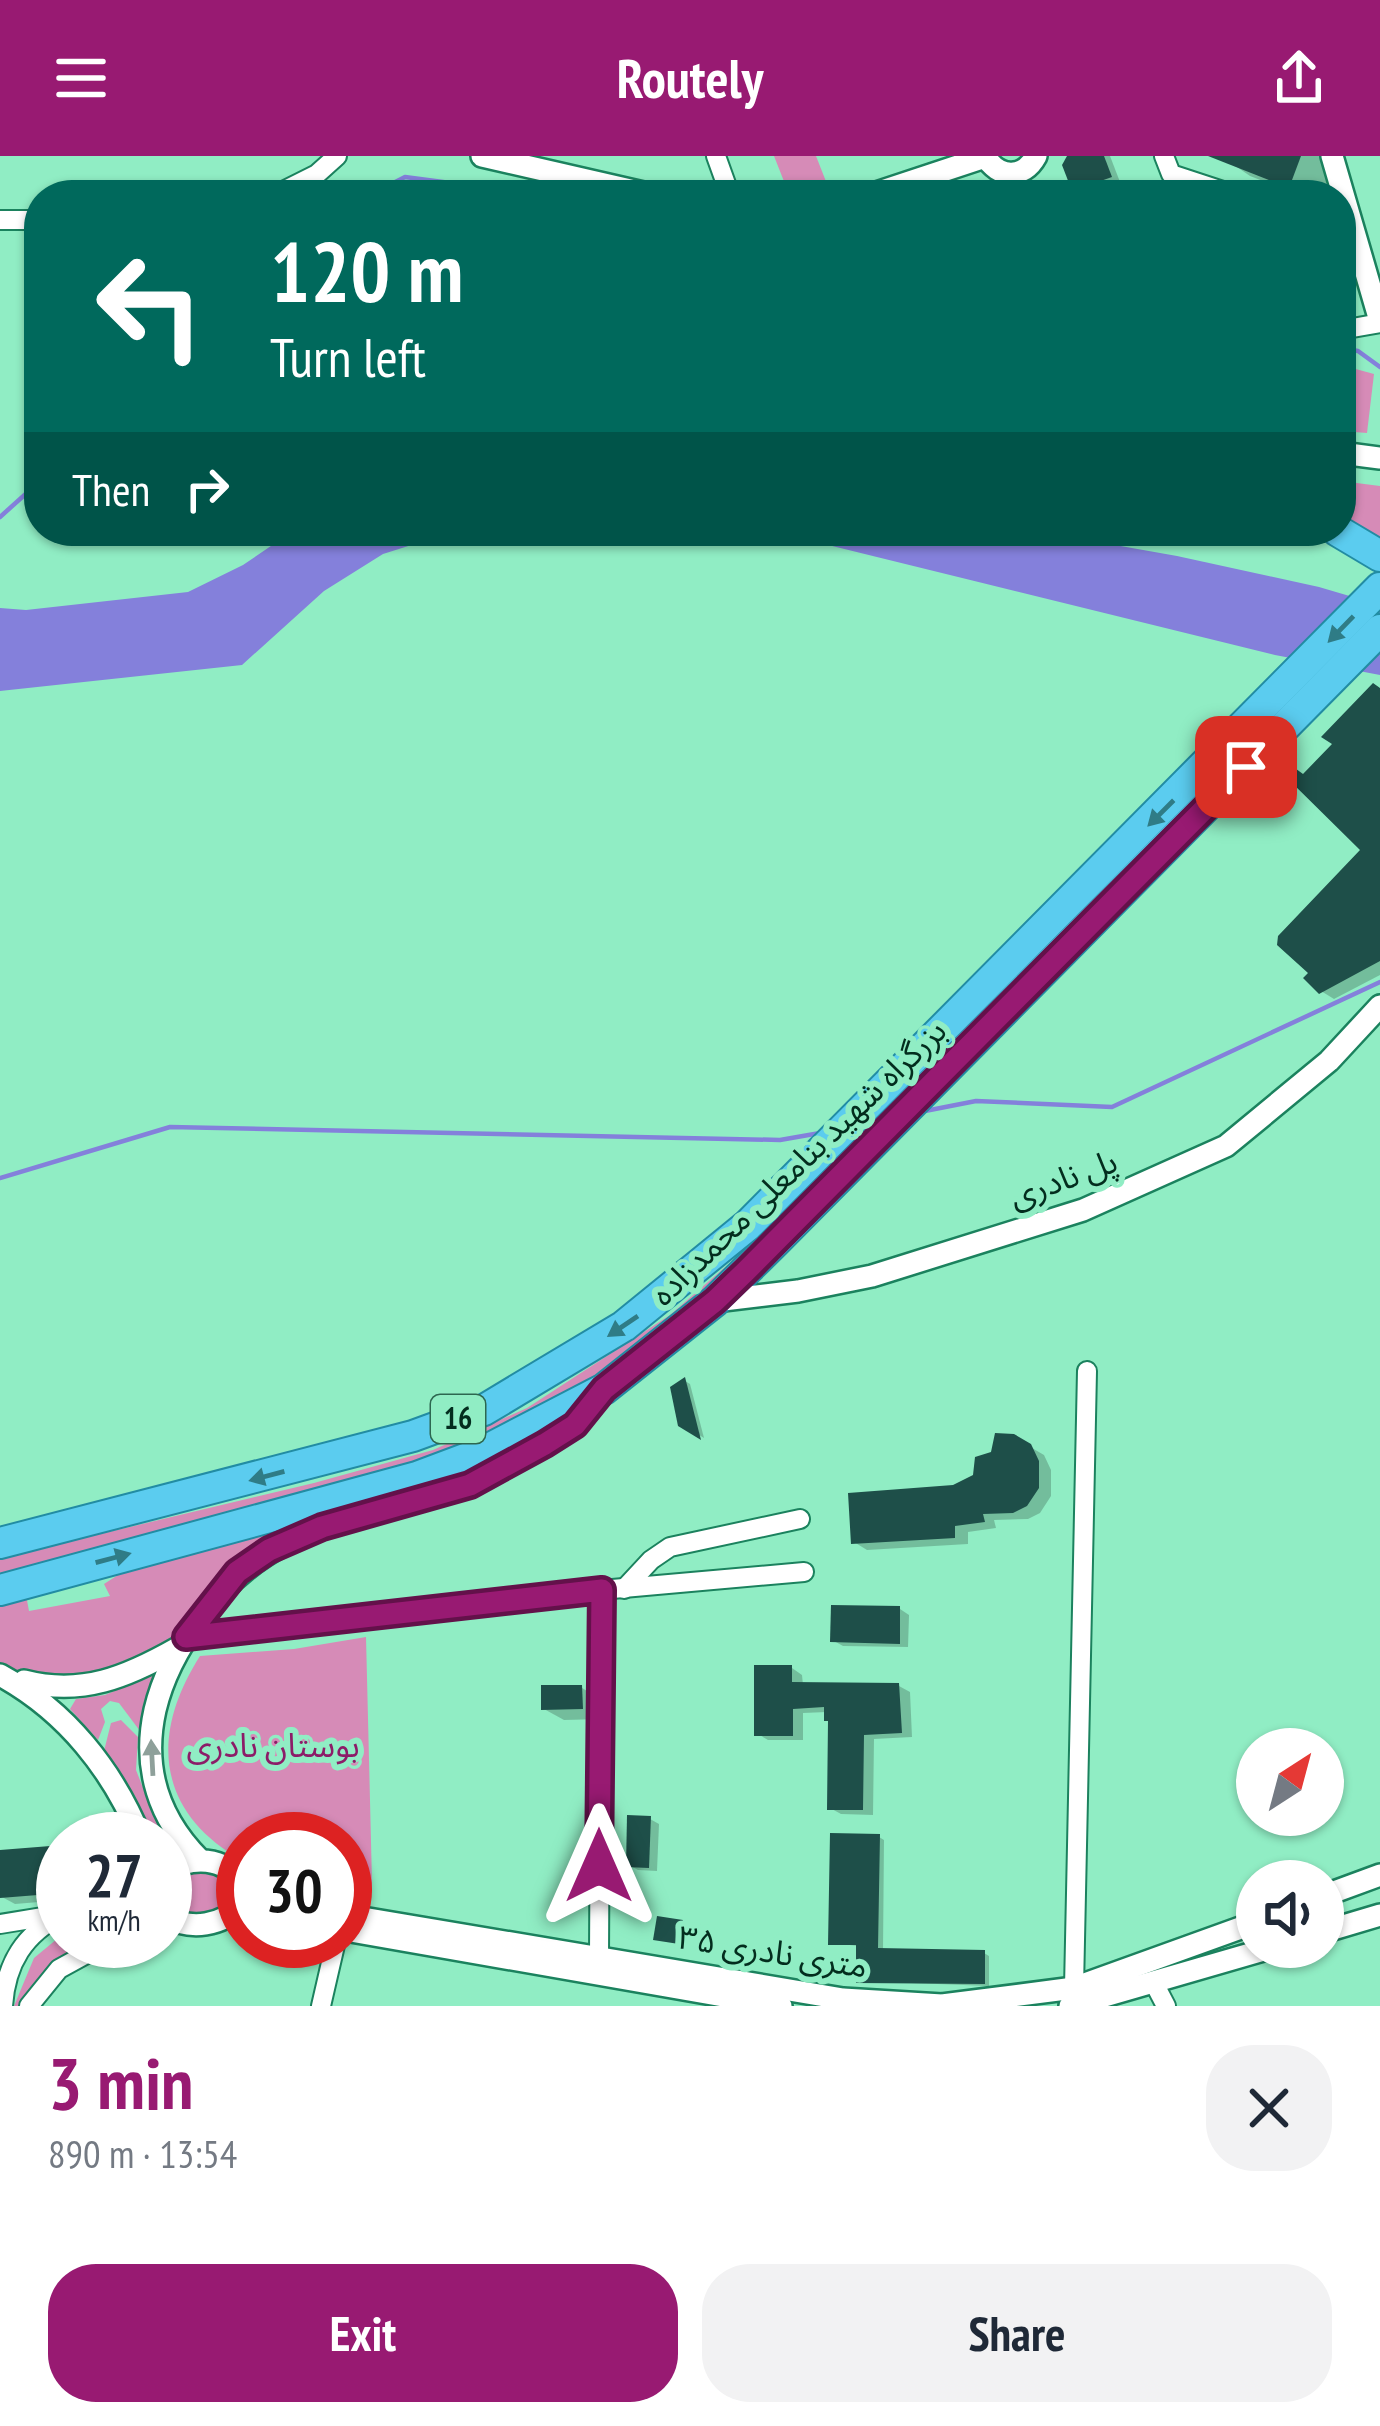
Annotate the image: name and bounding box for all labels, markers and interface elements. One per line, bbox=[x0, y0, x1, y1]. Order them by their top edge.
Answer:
text: Routely bbox=[617, 43, 763, 113]
icon: menu bbox=[48, 45, 114, 111]
icon: share bbox=[1266, 45, 1332, 111]
text: 120 m bbox=[270, 216, 463, 325]
icon: left bbox=[72, 228, 228, 384]
text: Turn left bbox=[270, 322, 426, 392]
icon: right bbox=[174, 456, 240, 522]
text: Then bbox=[72, 460, 150, 518]
one-way arrow bbox=[1328, 614, 1356, 643]
pin bbox=[1195, 716, 1297, 818]
icon: arrive bbox=[1213, 734, 1279, 800]
one-way arrow bbox=[1147, 798, 1175, 827]
street label: بزرگراه شهید بنامعلی محمدزاده bbox=[641, 1009, 955, 1314]
street label: پل نادری bbox=[1003, 1138, 1123, 1218]
one-way arrow bbox=[606, 1314, 639, 1336]
road number: 16 bbox=[431, 1395, 485, 1443]
one-way arrow bbox=[248, 1468, 285, 1487]
one-way arrow bbox=[94, 1548, 131, 1567]
park label: بوستان نادری bbox=[186, 1723, 360, 1766]
north arrow bbox=[1236, 1728, 1344, 1836]
map controls bbox=[1236, 1728, 1344, 1968]
one-way arrow bbox=[142, 1739, 161, 1777]
position arrow bbox=[536, 1803, 662, 1929]
speed limit sign: 30 bbox=[216, 1812, 372, 1968]
text: 27 bbox=[85, 1836, 143, 1914]
button: sound bbox=[1236, 1860, 1344, 1968]
text: km/h bbox=[87, 1900, 141, 1939]
street label: ۳۵ متری نادری bbox=[675, 1914, 871, 1987]
text: 3 min bbox=[48, 2036, 193, 2129]
button: close bbox=[1206, 2045, 1332, 2171]
text: 890 m · 13:54 bbox=[48, 2128, 237, 2179]
button: Exit bbox=[48, 2264, 678, 2402]
button: Share bbox=[702, 2264, 1332, 2402]

